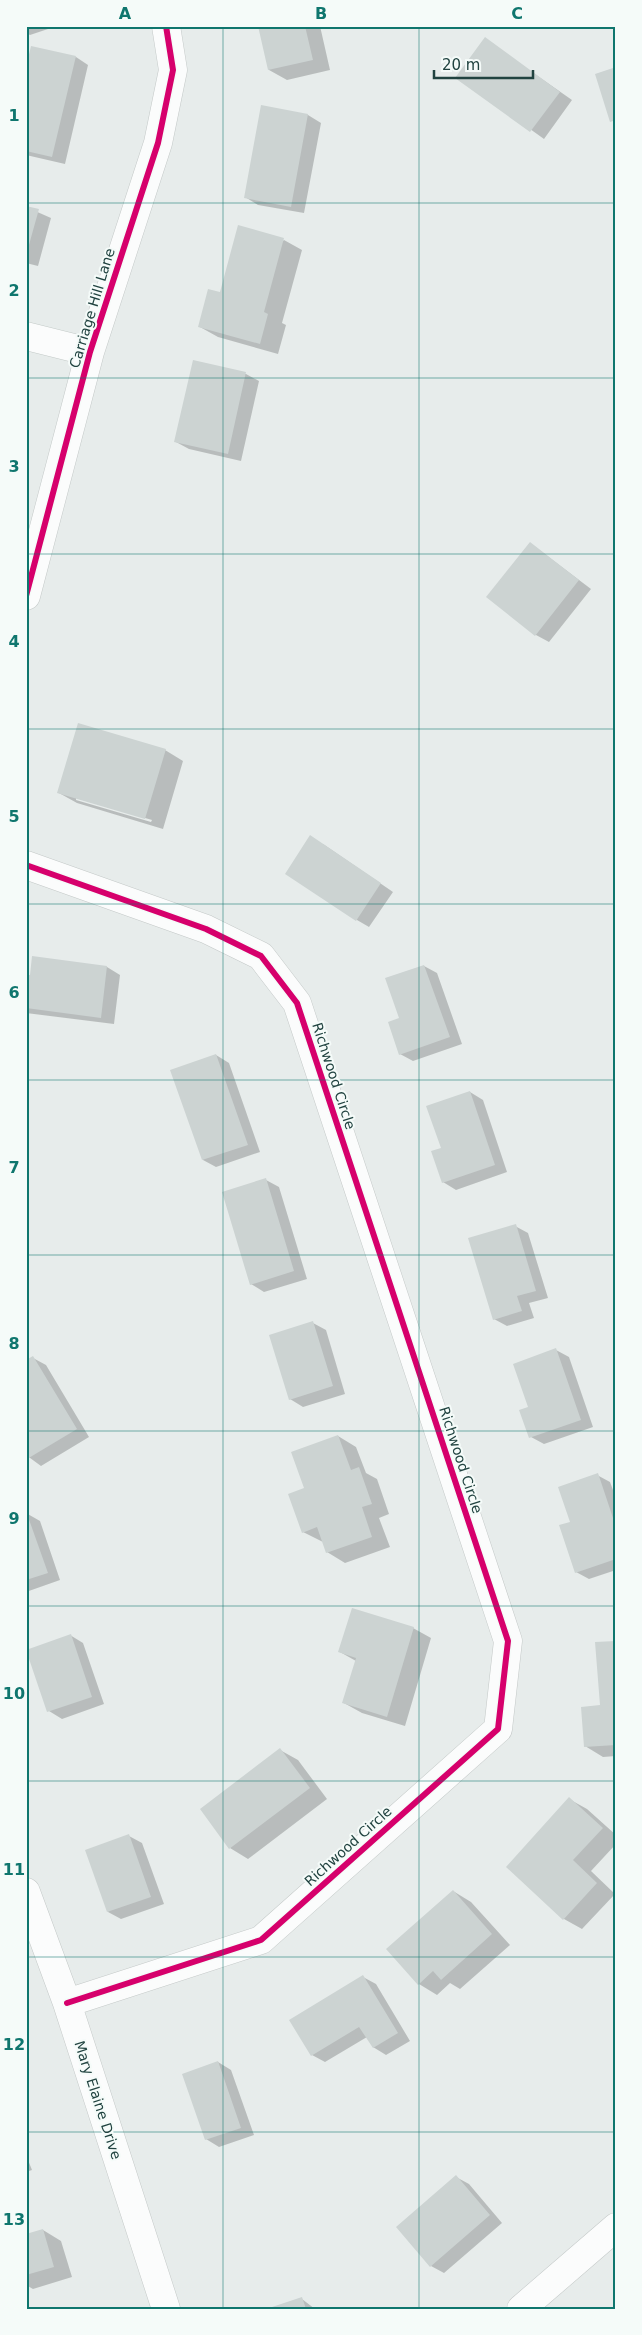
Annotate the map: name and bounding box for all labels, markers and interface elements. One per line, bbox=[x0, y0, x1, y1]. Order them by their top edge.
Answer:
text: A bbox=[119, 4, 132, 23]
text: B bbox=[315, 4, 327, 23]
text: C bbox=[511, 4, 523, 23]
scale bar bbox=[434, 48, 533, 80]
text: 20 m bbox=[442, 56, 480, 74]
text: 1 bbox=[8, 106, 20, 125]
street label: Carriage Hill Lane bbox=[66, 246, 118, 370]
text: 2 bbox=[8, 281, 20, 300]
text: 3 bbox=[8, 457, 20, 476]
text: 4 bbox=[8, 632, 20, 651]
text: 5 bbox=[8, 807, 20, 826]
text: 6 bbox=[8, 983, 20, 1002]
street label: Richwood Circle bbox=[309, 1021, 359, 1131]
text: 7 bbox=[8, 1158, 20, 1177]
text: 8 bbox=[8, 1334, 20, 1353]
street label: Richwood Circle bbox=[436, 1405, 486, 1515]
text: 9 bbox=[8, 1509, 20, 1528]
text: 10 bbox=[3, 1684, 25, 1703]
street label: Richwood Circle bbox=[301, 1803, 395, 1889]
text: 11 bbox=[3, 1860, 25, 1879]
text: 12 bbox=[3, 2035, 25, 2054]
street label: Mary Elaine Drive bbox=[71, 2039, 125, 2161]
text: 13 bbox=[3, 2210, 25, 2229]

